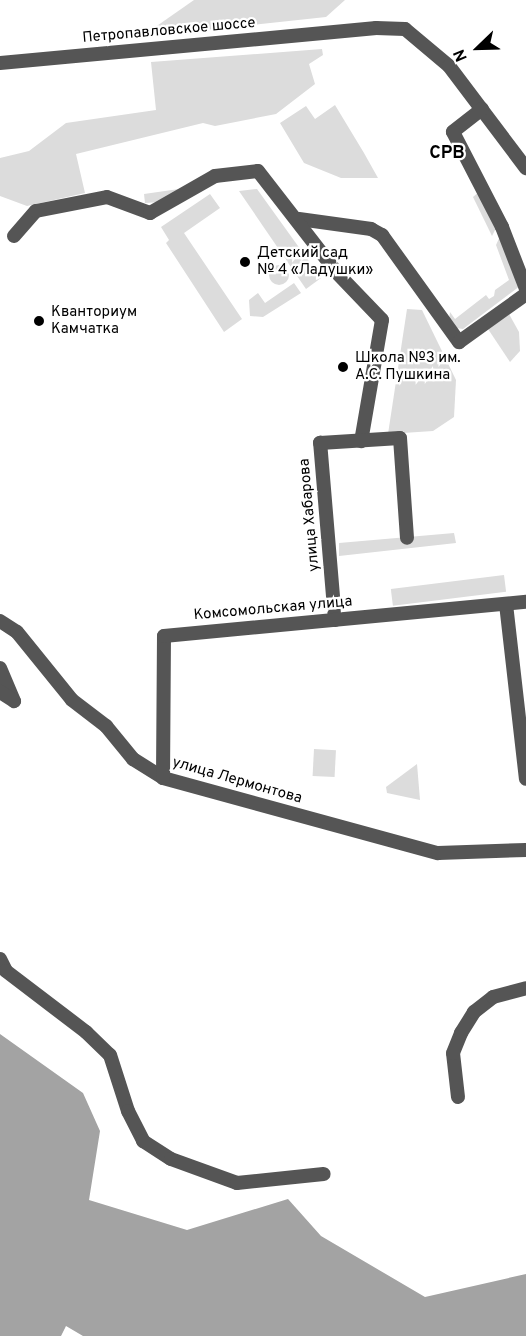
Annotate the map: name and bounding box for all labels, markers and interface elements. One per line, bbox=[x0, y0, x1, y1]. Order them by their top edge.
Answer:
street label: Петропавловское шоссе bbox=[82, 14, 256, 48]
north arrow bbox=[448, 18, 508, 78]
text: N bbox=[450, 46, 473, 64]
district label: СРВ bbox=[429, 143, 465, 165]
place label: Детский сад № 4 «Ладушки» bbox=[257, 244, 373, 279]
marker: Детский сад № 4 «Ладушки» bbox=[238, 255, 252, 269]
place label: Кванториум Камчатка bbox=[51, 303, 137, 338]
marker: Кванториум Камчатка bbox=[32, 314, 46, 328]
place label: Школа №3 им. А.С. Пушкина bbox=[355, 349, 461, 384]
marker: Школа №3 им. А.С. Пушкина bbox=[336, 360, 350, 374]
street label: улица Хабарова bbox=[296, 458, 324, 572]
street label: Комсомольская улица bbox=[193, 593, 353, 625]
street label: улица Лермонтова bbox=[170, 754, 304, 808]

